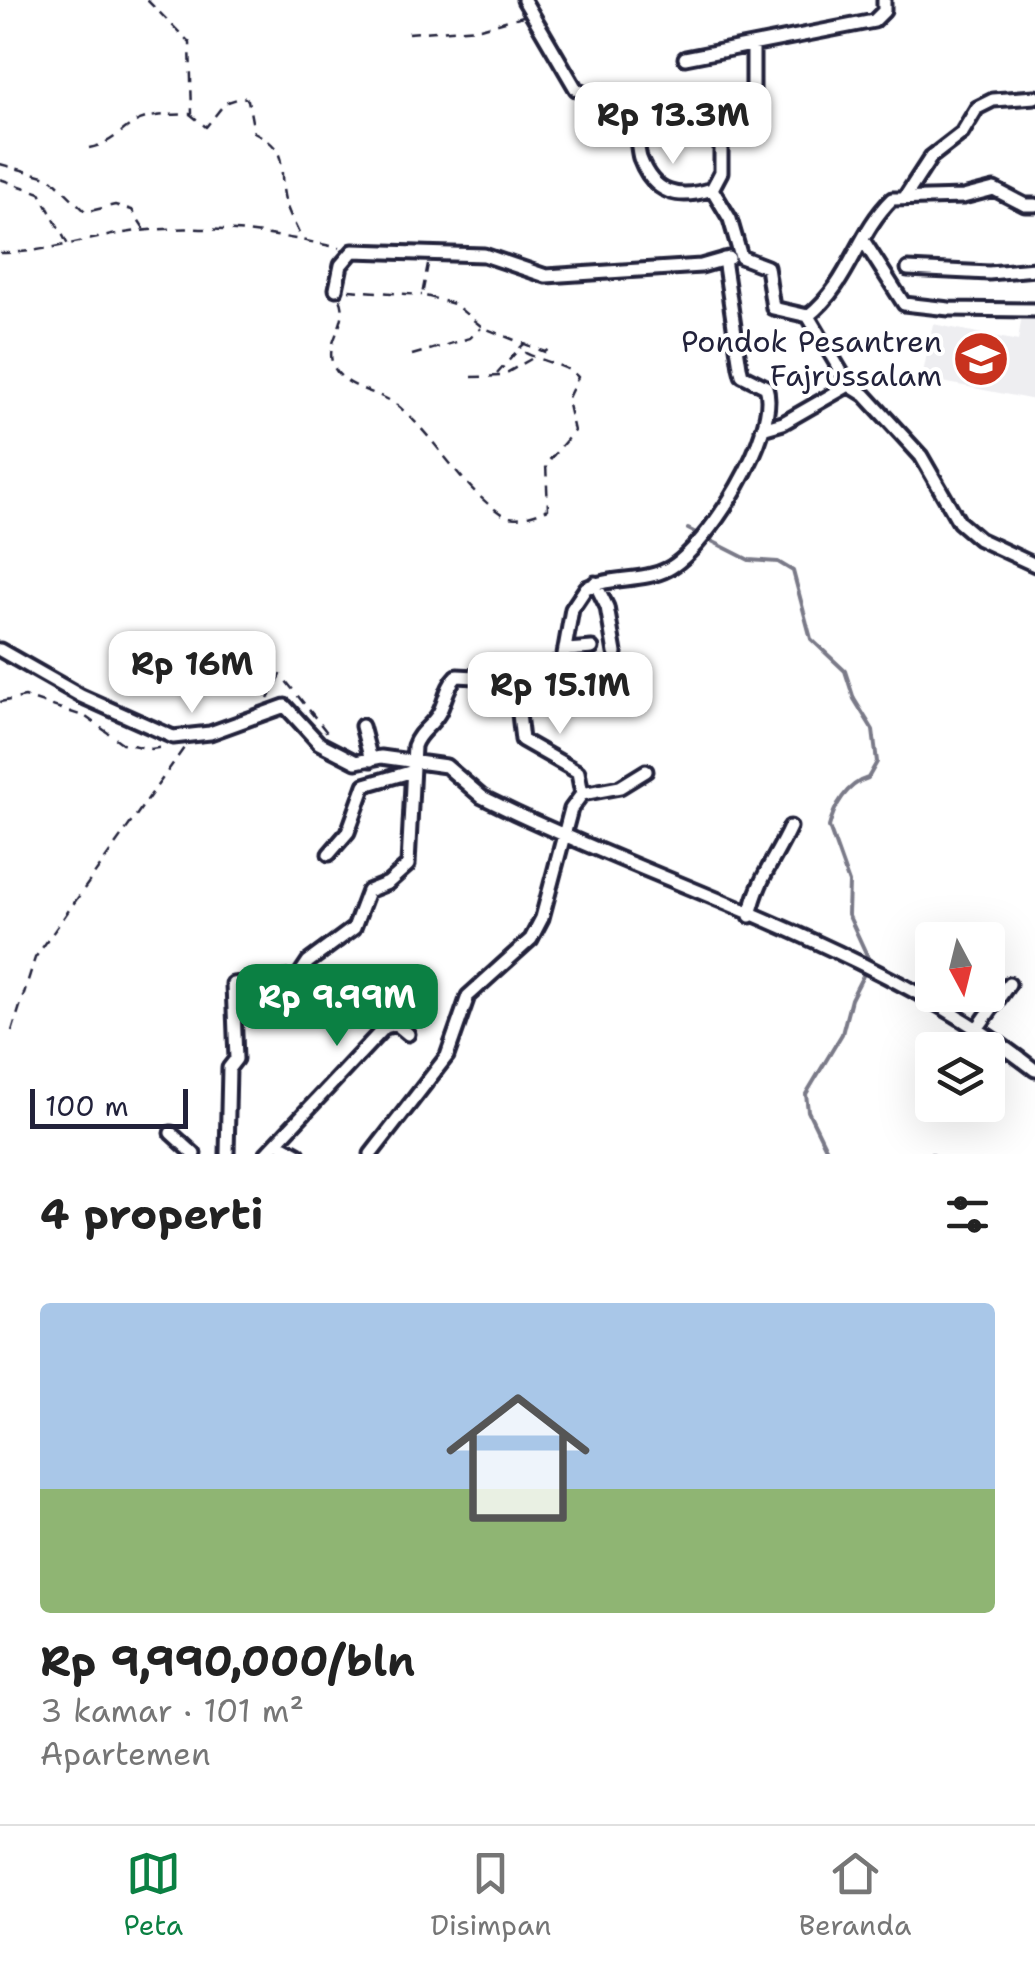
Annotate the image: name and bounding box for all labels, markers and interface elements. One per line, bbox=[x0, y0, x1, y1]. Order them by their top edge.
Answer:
pin: Rp 13.3M bbox=[570, 82, 776, 167]
text: Rp 13.3M bbox=[596, 93, 750, 136]
place label: Pondok Pesantren Fajrussalam bbox=[681, 321, 942, 396]
school or university icon: Pondok Pesantren Fajrussalam bbox=[951, 329, 1011, 389]
pin: Rp 16M bbox=[111, 631, 273, 716]
text: Rp 16M bbox=[131, 642, 253, 685]
pin: Rp 15.1M bbox=[457, 652, 663, 737]
text: Rp 15.1M bbox=[490, 663, 630, 706]
north arrow bbox=[915, 922, 1005, 1012]
map controls bbox=[915, 922, 1005, 1122]
pin: Rp 9.99M bbox=[234, 964, 440, 1049]
text: Rp 9.99M bbox=[258, 975, 416, 1018]
button: layers bbox=[915, 1032, 1005, 1122]
scale bar bbox=[30, 1084, 188, 1128]
text: 100 m bbox=[45, 1087, 129, 1125]
text: 4 properti bbox=[40, 1186, 263, 1242]
icon: filters bbox=[940, 1187, 995, 1242]
icon: home bbox=[428, 1368, 608, 1548]
text: Rp 9,990,000/bln bbox=[40, 1633, 415, 1689]
text: 3 kamar · 101 m² bbox=[40, 1689, 304, 1732]
text: Apartemen bbox=[40, 1732, 211, 1775]
tab: Peta bbox=[124, 1846, 183, 1944]
tab: Disimpan bbox=[430, 1846, 552, 1944]
tab: Beranda bbox=[799, 1846, 911, 1944]

